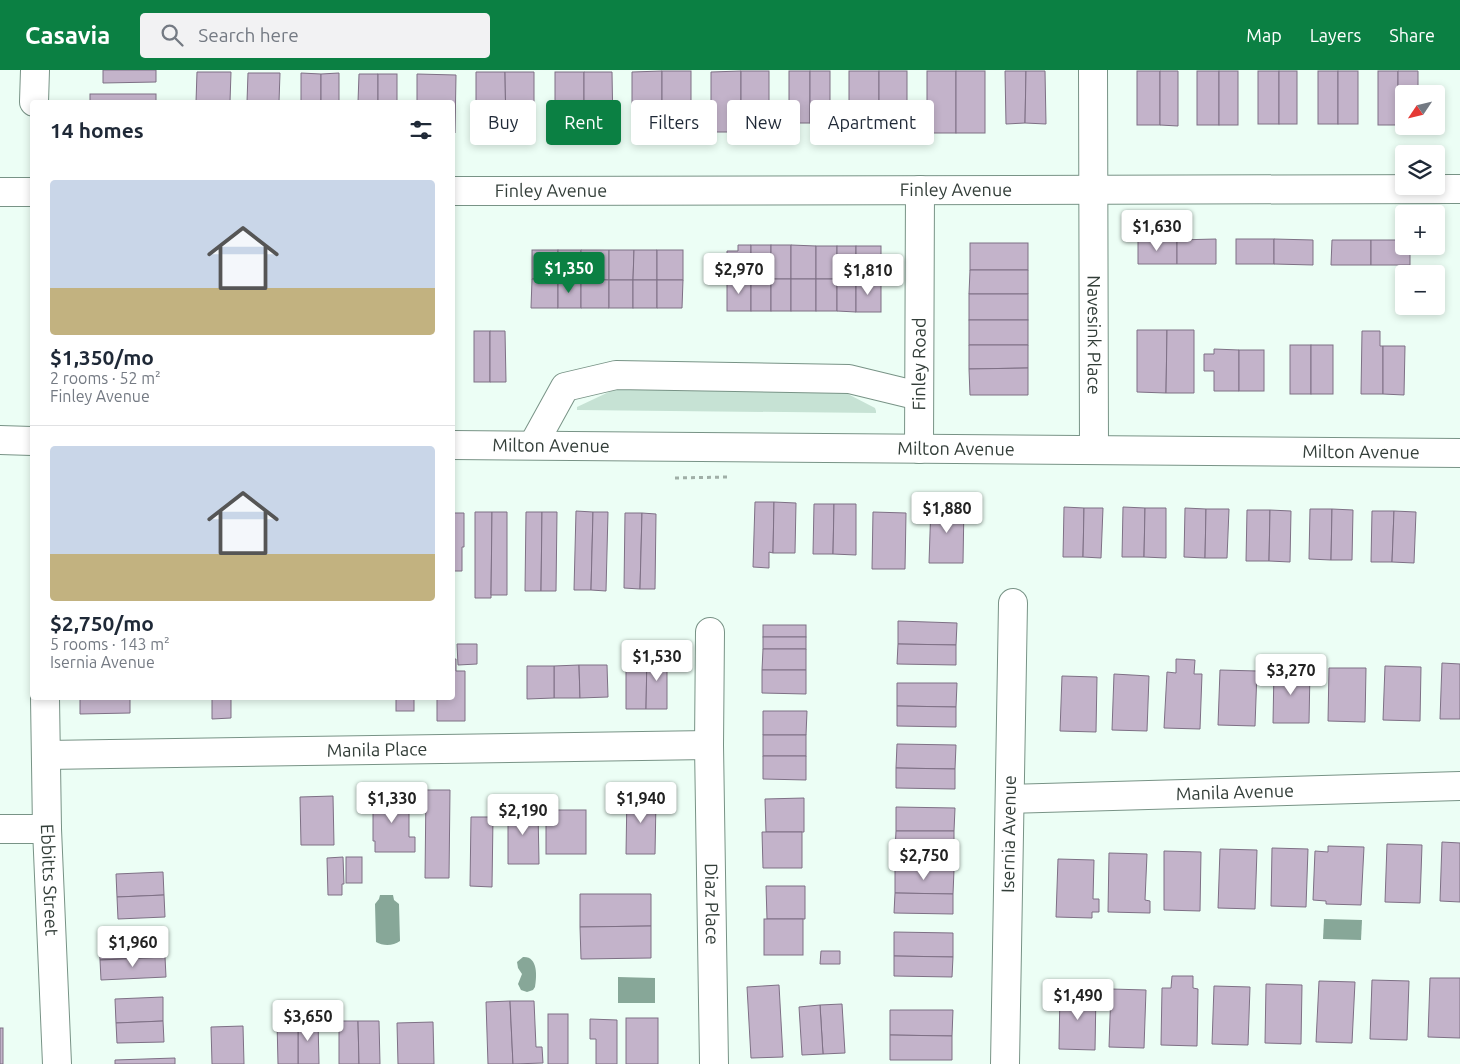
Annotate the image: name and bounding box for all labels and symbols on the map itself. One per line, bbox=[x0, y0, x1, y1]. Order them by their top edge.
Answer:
north arrow bbox=[1395, 85, 1445, 135]
street label: Finley Avenue bbox=[900, 179, 1012, 199]
street label: Finley Avenue bbox=[495, 180, 607, 200]
pin: $1,630 bbox=[1116, 210, 1198, 252]
pin: $1,350 bbox=[528, 252, 610, 294]
pin: $2,970 bbox=[698, 252, 780, 295]
pin: $1,810 bbox=[827, 254, 909, 296]
street label: Navesink Place bbox=[1085, 275, 1105, 395]
street label: Finley Road bbox=[908, 317, 929, 411]
street label: Milton Avenue bbox=[492, 434, 610, 455]
street label: Milton Avenue bbox=[897, 438, 1015, 458]
street label: Milton Avenue bbox=[1302, 441, 1420, 462]
pin: $1,880 bbox=[906, 492, 988, 534]
pin: $1,530 bbox=[616, 640, 698, 682]
pin: $3,270 bbox=[1250, 654, 1332, 696]
street label: Manila Place bbox=[326, 738, 427, 760]
street label: Isernia Avenue bbox=[997, 775, 1019, 893]
street label: Manila Avenue bbox=[1175, 780, 1294, 803]
pin: $1,330 bbox=[351, 782, 433, 824]
pin: $1,940 bbox=[600, 782, 682, 824]
pin: $2,190 bbox=[482, 794, 564, 836]
street label: Ebbitts Street bbox=[38, 824, 63, 936]
pin: $2,750 bbox=[883, 838, 965, 881]
street label: Diaz Place bbox=[702, 863, 723, 945]
pin: $1,960 bbox=[92, 926, 174, 968]
pin: $1,490 bbox=[1037, 978, 1119, 1021]
pin: $3,650 bbox=[267, 1000, 349, 1042]

